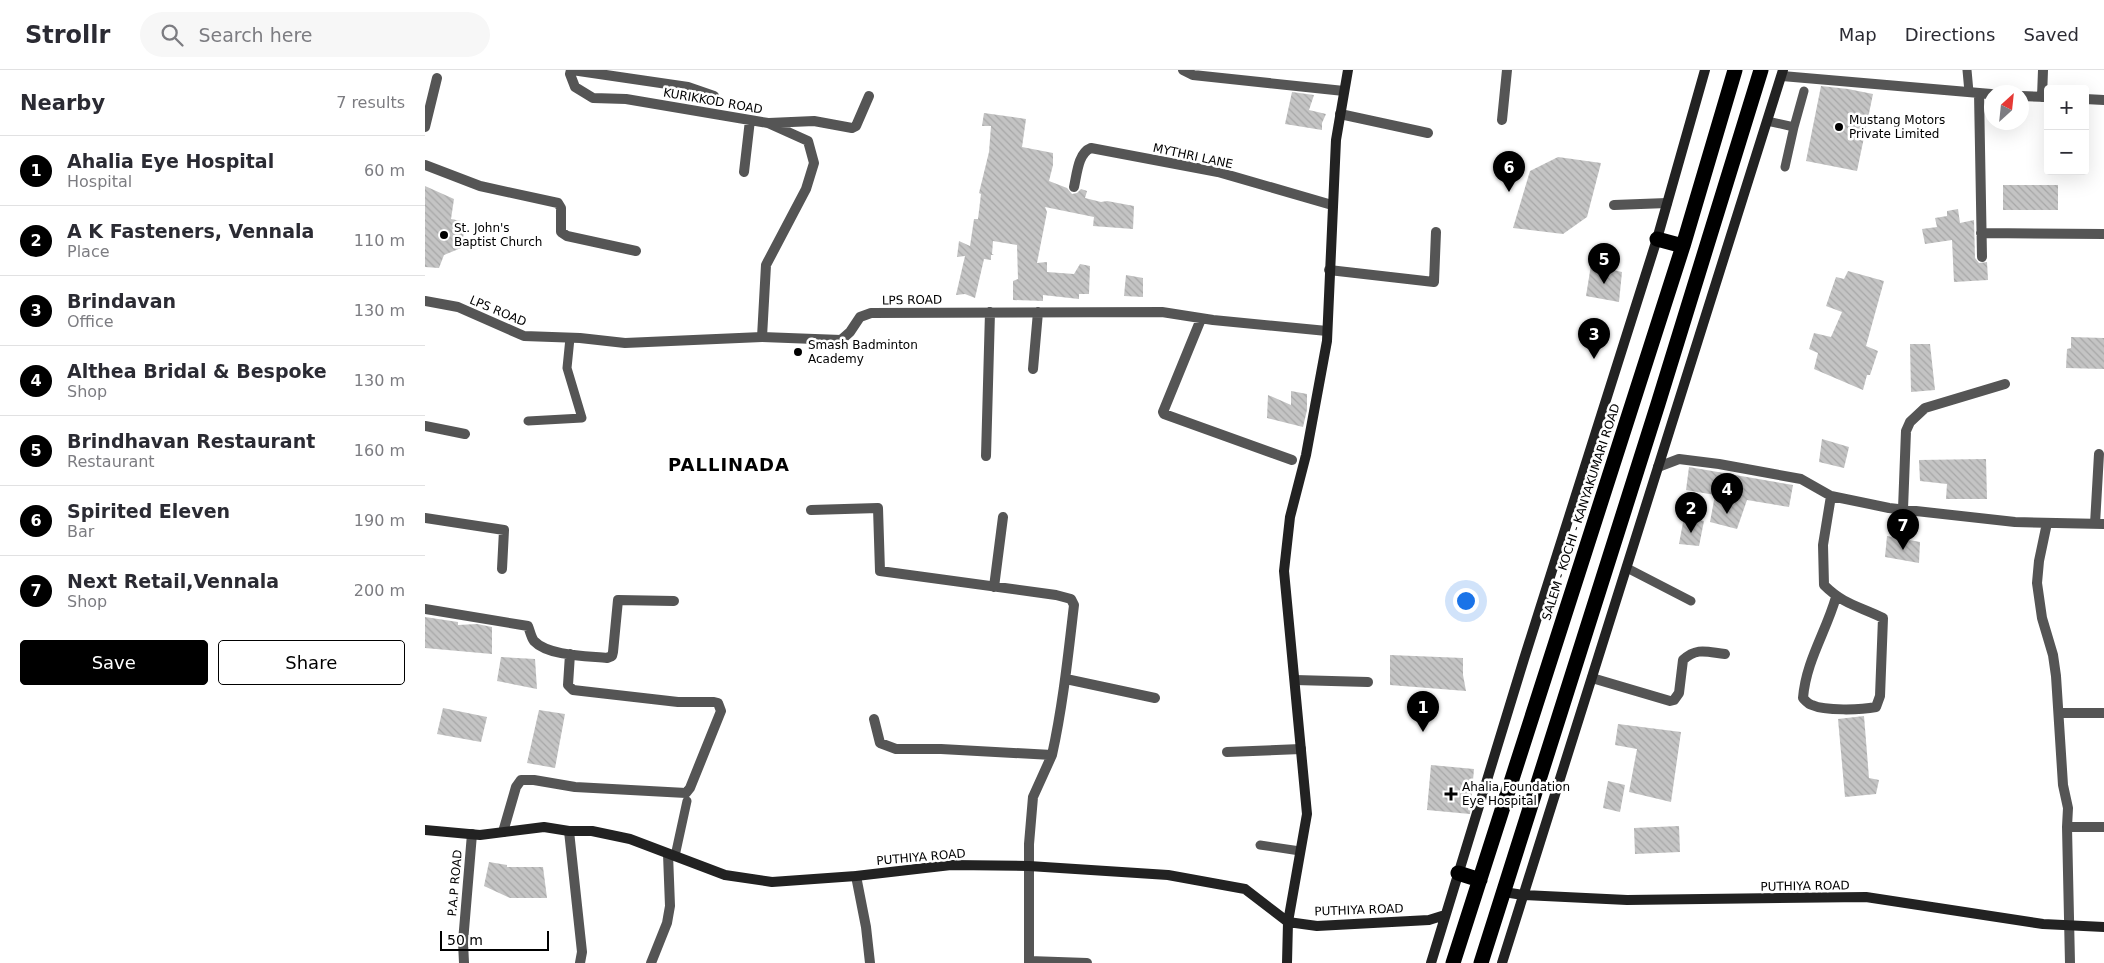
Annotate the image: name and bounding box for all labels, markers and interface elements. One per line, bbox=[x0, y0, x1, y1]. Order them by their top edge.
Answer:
search box bbox=[140, 12, 490, 57]
text: Strollr bbox=[25, 21, 110, 49]
icon: search bbox=[158, 21, 186, 49]
text: Search here bbox=[198, 24, 313, 46]
text: Map bbox=[1839, 24, 1877, 45]
text: Directions bbox=[1905, 24, 1995, 45]
text: Saved bbox=[2023, 24, 2079, 45]
street label: KURIKKOD ROAD bbox=[662, 85, 764, 117]
north arrow bbox=[1984, 85, 2029, 130]
map controls bbox=[2044, 85, 2089, 175]
button: + bbox=[2044, 85, 2089, 130]
text: Nearby bbox=[20, 91, 105, 115]
text: 7 results bbox=[336, 93, 405, 112]
place label: Mustang Motors Private Limited bbox=[1849, 113, 1945, 141]
marker: Mustang Motors Private Limited bbox=[1833, 121, 1845, 133]
button: − bbox=[2044, 130, 2089, 175]
street label: MYTHRI LANE bbox=[1152, 141, 1234, 171]
text: Ahalia Eye Hospital bbox=[67, 150, 274, 172]
pin: 6 bbox=[1493, 151, 1525, 192]
text: 1 bbox=[30, 161, 42, 180]
text: 60 m bbox=[364, 161, 405, 180]
text: Hospital bbox=[67, 172, 132, 191]
text: A K Fasteners, Vennala bbox=[67, 220, 314, 242]
place label: St. John's Baptist Church bbox=[454, 221, 542, 249]
marker: St. John's Baptist Church bbox=[438, 229, 450, 241]
text: 2 bbox=[30, 231, 42, 250]
text: 110 m bbox=[354, 231, 405, 250]
text: Place bbox=[67, 242, 110, 261]
pin: 5 bbox=[1588, 243, 1620, 284]
text: Brindavan bbox=[67, 290, 176, 312]
street label: LPS ROAD bbox=[882, 292, 942, 308]
street label: LPS ROAD bbox=[467, 293, 529, 329]
text: 3 bbox=[30, 301, 42, 320]
text: 130 m bbox=[354, 301, 405, 320]
text: Office bbox=[67, 312, 114, 331]
pin: 3 bbox=[1578, 318, 1610, 359]
place label: Smash Badminton Academy bbox=[808, 338, 918, 366]
marker: Smash Badminton Academy bbox=[792, 346, 804, 358]
text: Althea Bridal & Bespoke bbox=[67, 360, 327, 382]
text: 4 bbox=[30, 371, 42, 390]
text: 130 m bbox=[354, 371, 405, 390]
text: Shop bbox=[67, 382, 107, 401]
street label: SALEM - KOCHI - KANYAKUMARI ROAD bbox=[1539, 402, 1623, 622]
text: Brindhavan Restaurant bbox=[67, 430, 315, 452]
text: 5 bbox=[30, 441, 42, 460]
text: 160 m bbox=[354, 441, 405, 460]
text: Restaurant bbox=[67, 452, 155, 471]
district label: PALLINADA bbox=[668, 454, 790, 475]
pin: 4 bbox=[1711, 473, 1743, 514]
pin: 2 bbox=[1675, 492, 1707, 533]
text: Spirited Eleven bbox=[67, 500, 230, 522]
pin: 7 bbox=[1887, 509, 1919, 550]
text: 6 bbox=[30, 511, 42, 530]
text: 190 m bbox=[354, 511, 405, 530]
text: Bar bbox=[67, 522, 94, 541]
text: Next Retail,Vennala bbox=[67, 570, 279, 592]
text: 7 bbox=[30, 581, 42, 600]
text: 200 m bbox=[354, 581, 405, 600]
your location bbox=[1453, 588, 1479, 614]
text: Shop bbox=[67, 592, 107, 611]
button: Save bbox=[20, 640, 208, 685]
button: Share bbox=[218, 640, 405, 685]
pin: 1 bbox=[1407, 691, 1439, 732]
place label: Ahalia Foundation Eye Hospital bbox=[1462, 780, 1570, 808]
marker: Ahalia Foundation Eye Hospital bbox=[1444, 787, 1458, 801]
street label: PUTHIYA ROAD bbox=[876, 846, 966, 868]
street label: P.A.P ROAD bbox=[445, 849, 465, 917]
street label: PUTHIYA ROAD bbox=[1760, 878, 1850, 894]
street label: PUTHIYA ROAD bbox=[1314, 901, 1404, 919]
scale bar bbox=[440, 928, 549, 951]
text: 50 m bbox=[447, 932, 483, 948]

